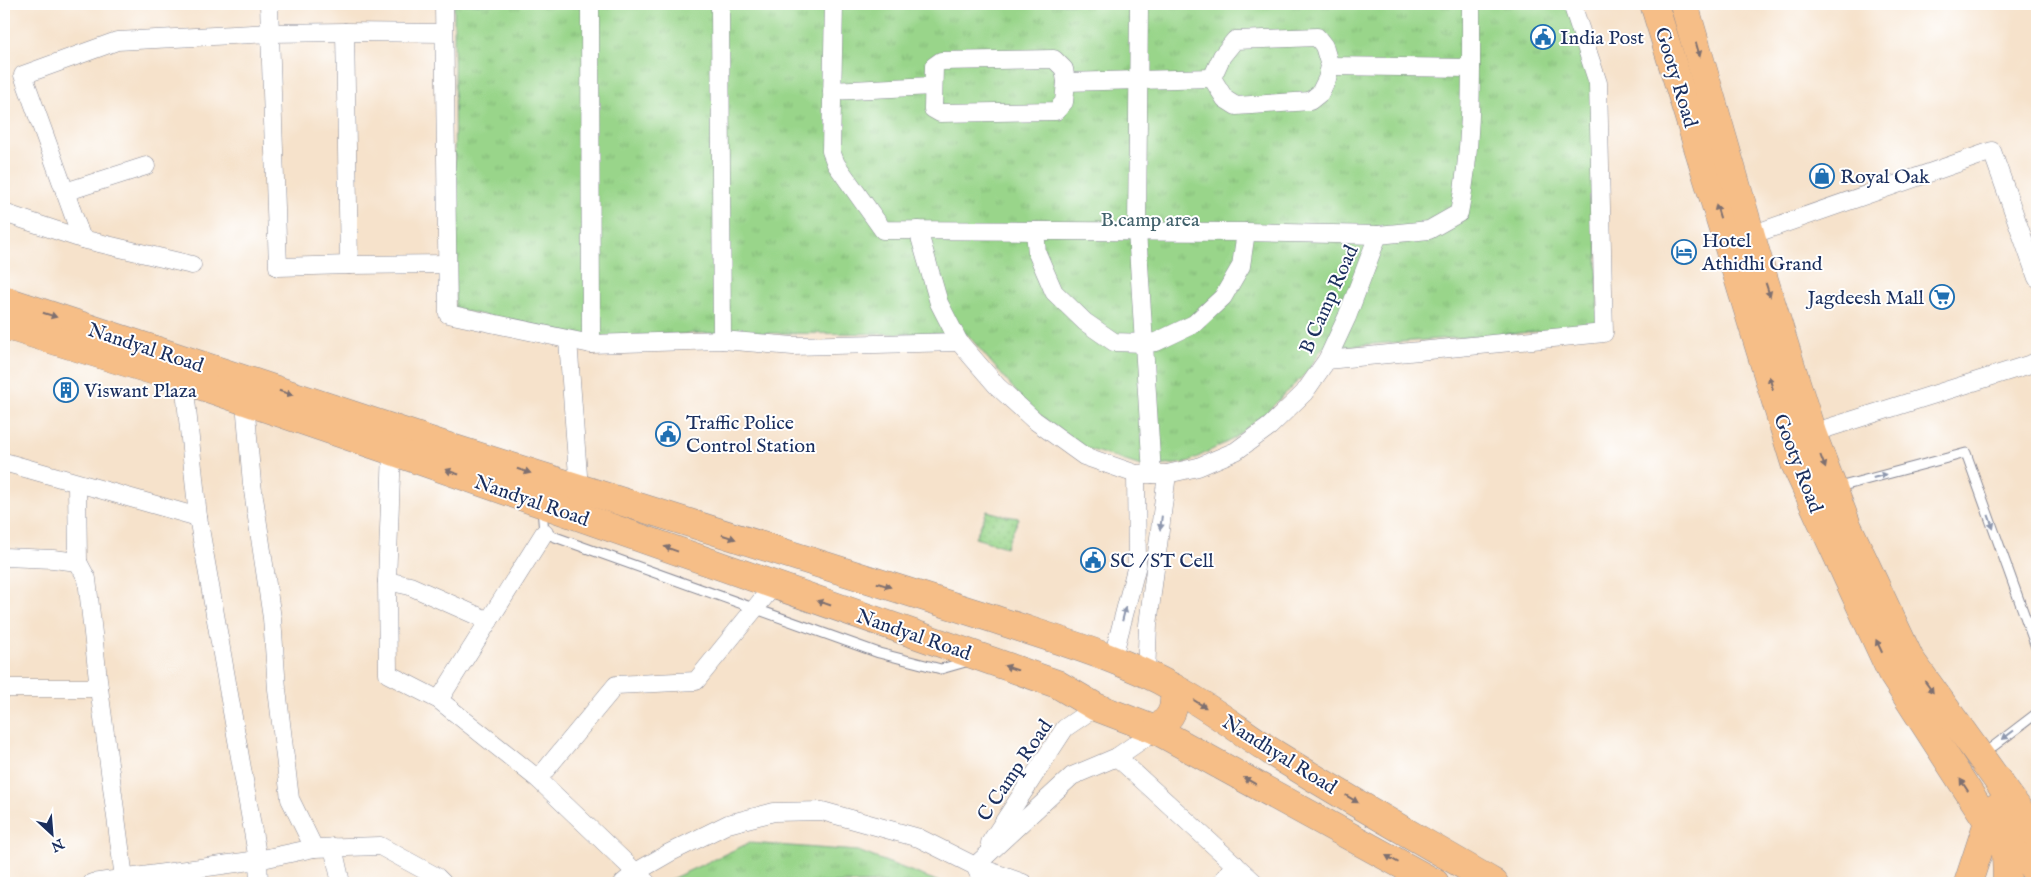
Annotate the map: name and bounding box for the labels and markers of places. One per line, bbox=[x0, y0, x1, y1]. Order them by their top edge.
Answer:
public building icon: India Post bbox=[1530, 24, 1556, 50]
place label: India Post bbox=[1560, 26, 1644, 51]
shop icon: Royal Oak bbox=[1809, 163, 1835, 189]
place label: Royal Oak bbox=[1840, 165, 1930, 190]
place label: Hotel Athidhi Grand bbox=[1701, 229, 1823, 277]
hotel icon: Hotel Athidhi Grand bbox=[1671, 239, 1697, 265]
supermarket icon: Jagdeesh Mall bbox=[1929, 284, 1955, 310]
place label: Jagdeesh Mall bbox=[1805, 286, 1925, 311]
building icon: Viswant Plaza bbox=[53, 377, 79, 403]
place label: Viswant Plaza bbox=[83, 379, 197, 404]
place label: Traffic Police Control Station bbox=[686, 411, 816, 459]
public building icon: Traffic Police Control Station bbox=[655, 421, 681, 447]
public building icon: SC / ST Cell bbox=[1080, 547, 1106, 573]
place label: SC / ST Cell bbox=[1110, 549, 1214, 574]

